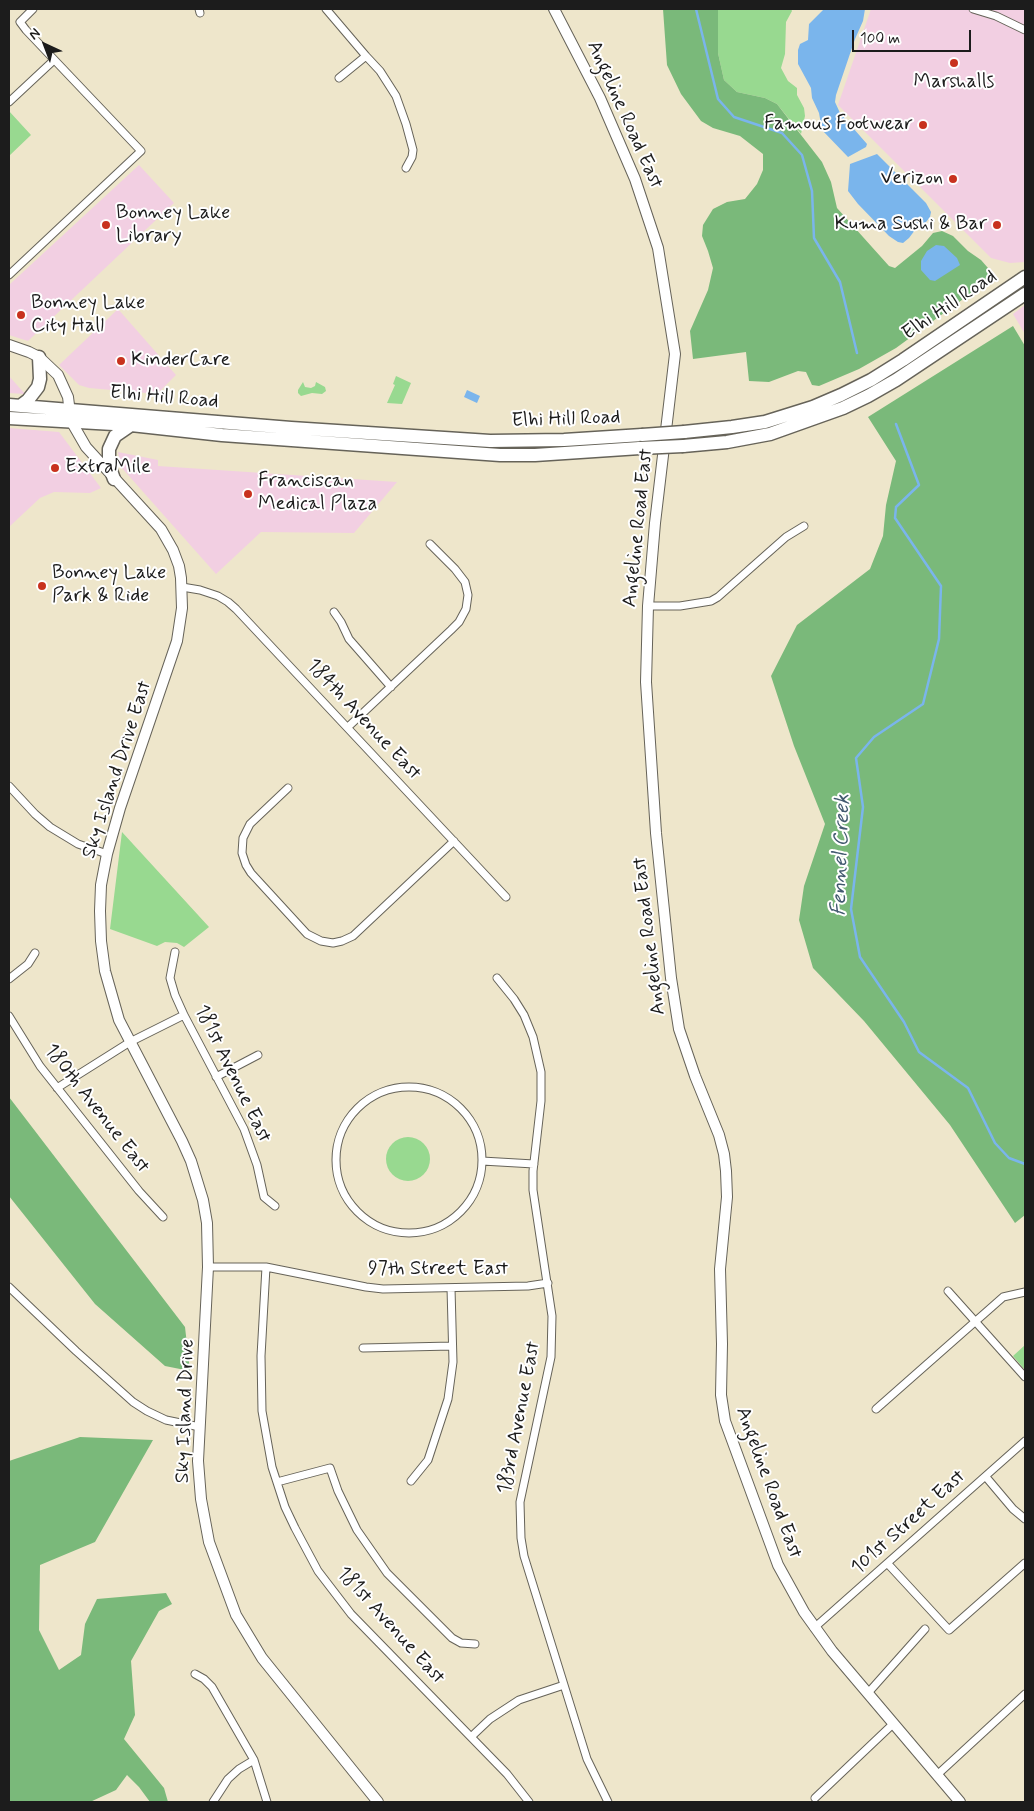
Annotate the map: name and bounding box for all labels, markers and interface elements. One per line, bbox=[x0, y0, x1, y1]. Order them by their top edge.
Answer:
north arrow bbox=[20, 20, 70, 70]
scale bar bbox=[854, 20, 973, 52]
text: N bbox=[25, 24, 44, 44]
text: 100 m bbox=[860, 29, 900, 49]
street label: Angeline Road East bbox=[581, 37, 667, 193]
marker: Marshalls bbox=[948, 57, 960, 69]
place label: Marshalls bbox=[914, 71, 994, 95]
place label: Famous Footwear bbox=[764, 113, 913, 137]
marker: Famous Footwear bbox=[917, 119, 929, 131]
place label: Verizon bbox=[881, 167, 943, 191]
marker: Verizon bbox=[947, 173, 959, 185]
place label: Bonney Lake Library bbox=[116, 202, 230, 249]
place label: Kuma Sushi & Bar bbox=[835, 213, 987, 237]
marker: Bonney Lake Library bbox=[100, 219, 112, 231]
marker: Kuma Sushi & Bar bbox=[991, 219, 1003, 231]
street label: Elhi Hill Road bbox=[898, 266, 1002, 346]
place label: Bonney Lake City Hall bbox=[31, 292, 145, 339]
marker: Bonney Lake City Hall bbox=[15, 309, 27, 321]
place label: KinderCare bbox=[131, 349, 230, 373]
marker: KinderCare bbox=[115, 355, 127, 367]
street label: Elhi Hill Road bbox=[109, 381, 219, 415]
street label: Elhi Hill Road bbox=[511, 406, 621, 434]
street label: Angeline Road East bbox=[619, 448, 659, 608]
place label: ExtraMile bbox=[65, 456, 151, 480]
marker: ExtraMile bbox=[49, 462, 61, 474]
place label: Franciscan Medical Plaza bbox=[258, 470, 377, 517]
marker: Franciscan Medical Plaza bbox=[242, 488, 254, 500]
place label: Bonney Lake Park & Ride bbox=[52, 562, 166, 609]
marker: Bonney Lake Park & Ride bbox=[36, 580, 48, 592]
street label: 184th Avenue East bbox=[301, 654, 425, 786]
street label: Sky Island Drive East bbox=[78, 678, 158, 862]
water label: Fennel Creek bbox=[827, 794, 857, 916]
street label: Angeline Road East bbox=[628, 856, 672, 1016]
street label: 181st Avenue East bbox=[188, 1001, 276, 1147]
street label: 180th Avenue East bbox=[38, 1040, 154, 1178]
street label: 97th Street East bbox=[368, 1258, 508, 1282]
street label: Sky Island Drive bbox=[171, 1338, 201, 1484]
street label: 183rd Avenue East bbox=[493, 1340, 547, 1496]
street label: Angeline Road East bbox=[729, 1404, 807, 1562]
street label: 101st Street East bbox=[847, 1465, 971, 1581]
street label: 181st Avenue East bbox=[331, 1562, 449, 1690]

